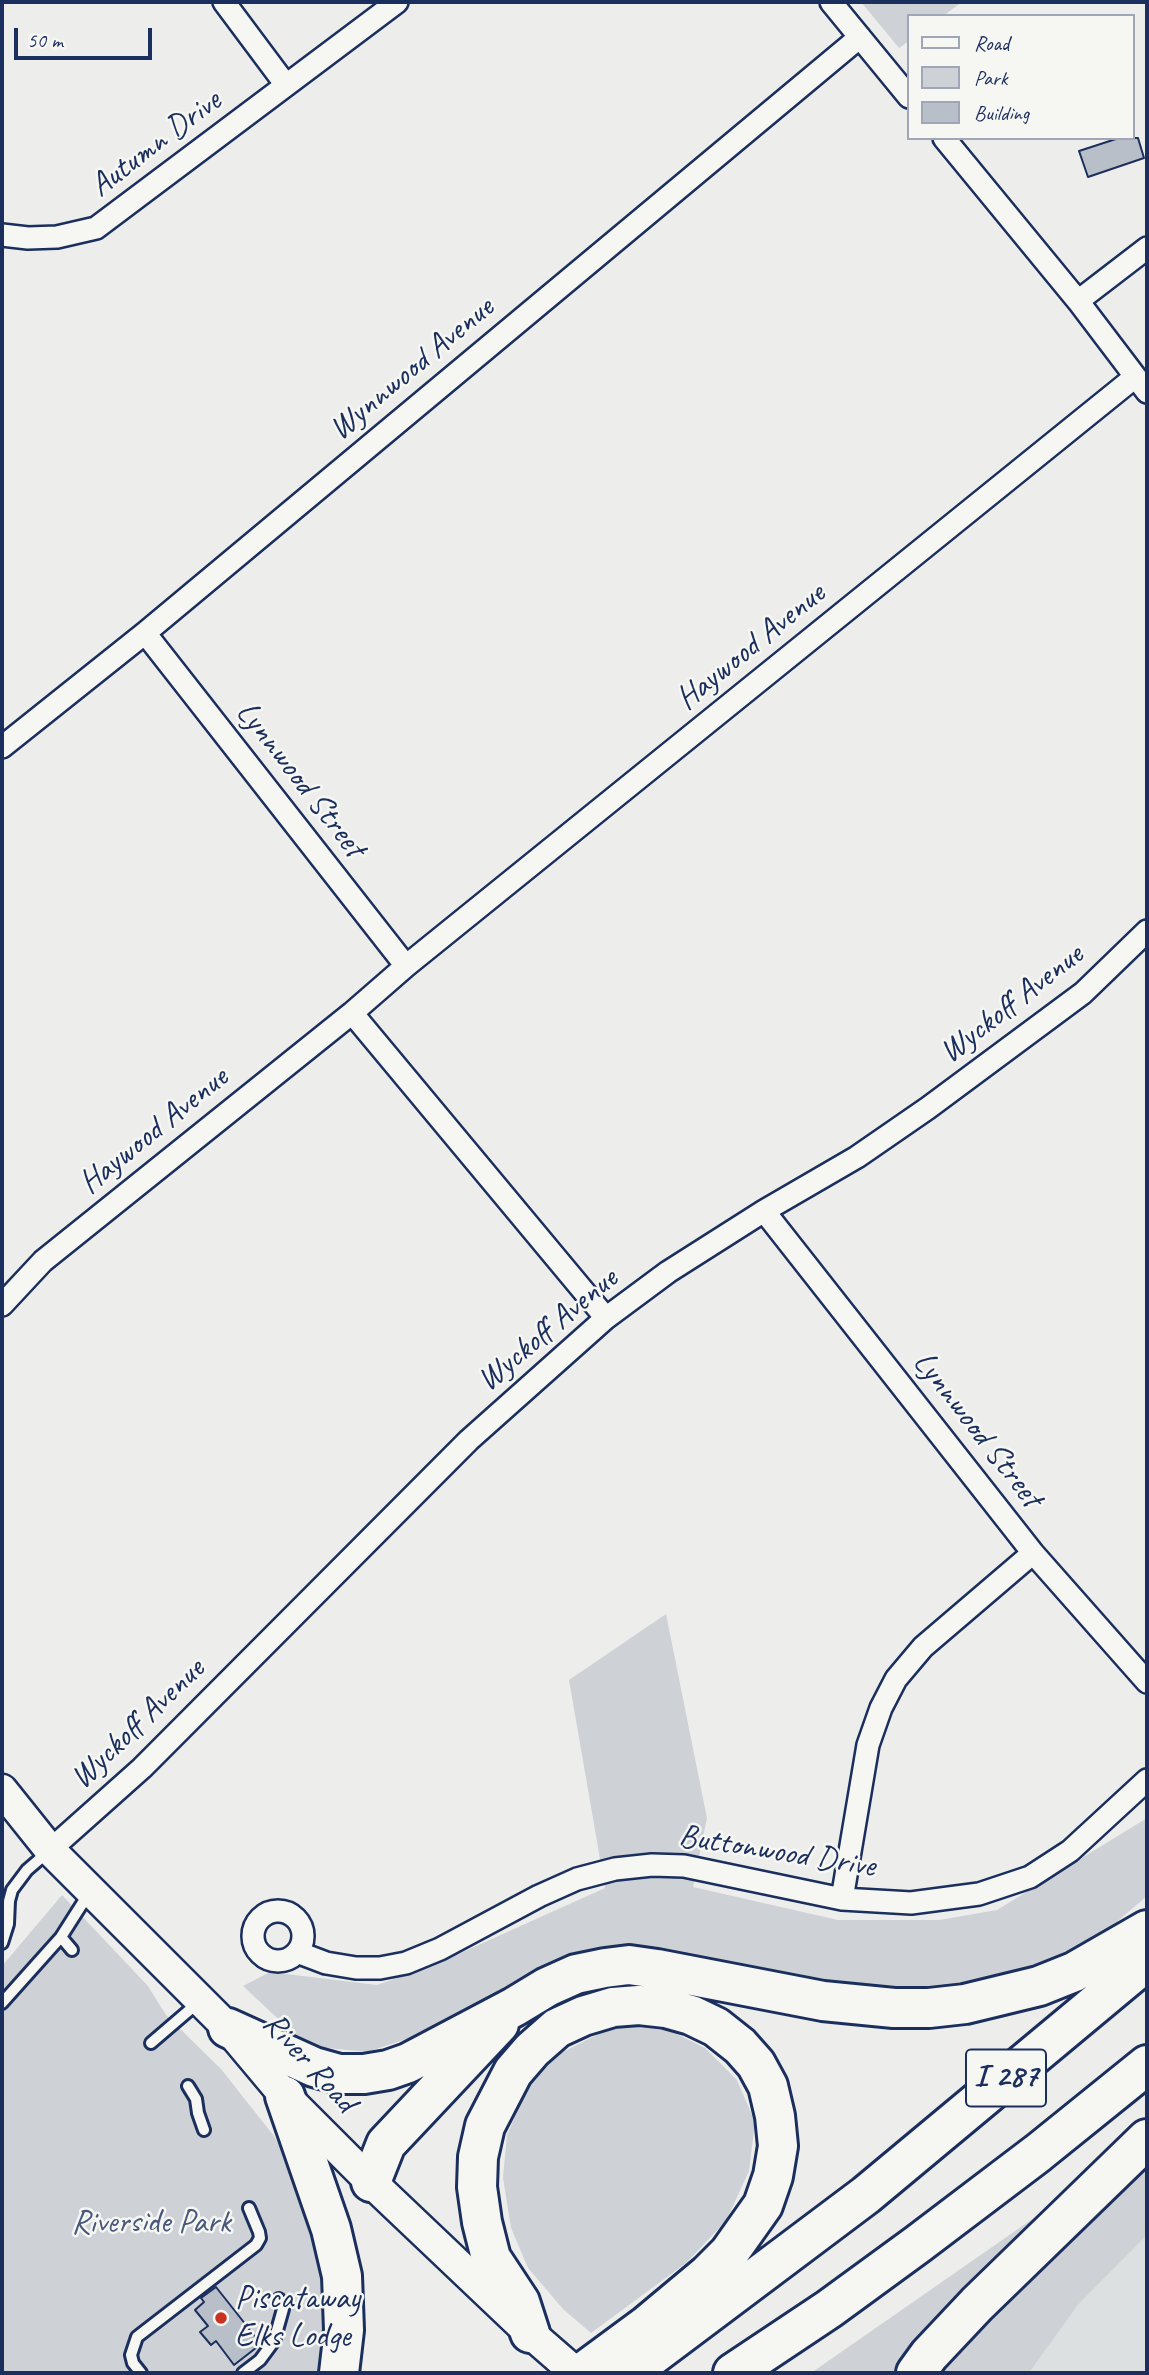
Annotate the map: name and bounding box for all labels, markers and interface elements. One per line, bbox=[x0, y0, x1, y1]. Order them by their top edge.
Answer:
scale bar bbox=[18, 14, 156, 58]
legend bbox=[908, 14, 1135, 140]
text: 50 m bbox=[27, 27, 63, 53]
text: Road bbox=[974, 30, 1009, 56]
text: Park bbox=[974, 65, 1007, 91]
street label: Autumn Drive bbox=[83, 82, 229, 206]
text: Building bbox=[974, 100, 1029, 126]
street label: Wynnwood Avenue bbox=[322, 289, 502, 449]
street label: Haywood Avenue bbox=[668, 575, 834, 719]
street label: Lynnwood Street bbox=[227, 694, 373, 866]
street label: Wyckoff Avenue bbox=[932, 936, 1092, 1072]
street label: Haywood Avenue bbox=[71, 1059, 237, 1203]
street label: Wyckoff Avenue bbox=[470, 1260, 626, 1400]
street label: Lynnwood Street bbox=[904, 1344, 1050, 1516]
street label: Wyckoff Avenue bbox=[63, 1650, 213, 1798]
street label: Buttonwood Drive bbox=[676, 1817, 878, 1887]
street label: River Road bbox=[254, 2005, 364, 2121]
road number: I 287 bbox=[966, 2050, 1046, 2106]
park label: Riverside Park bbox=[71, 2203, 231, 2243]
place label: Piscataway Elks Lodge bbox=[235, 2279, 360, 2357]
marker: Piscataway Elks Lodge bbox=[213, 2310, 229, 2326]

